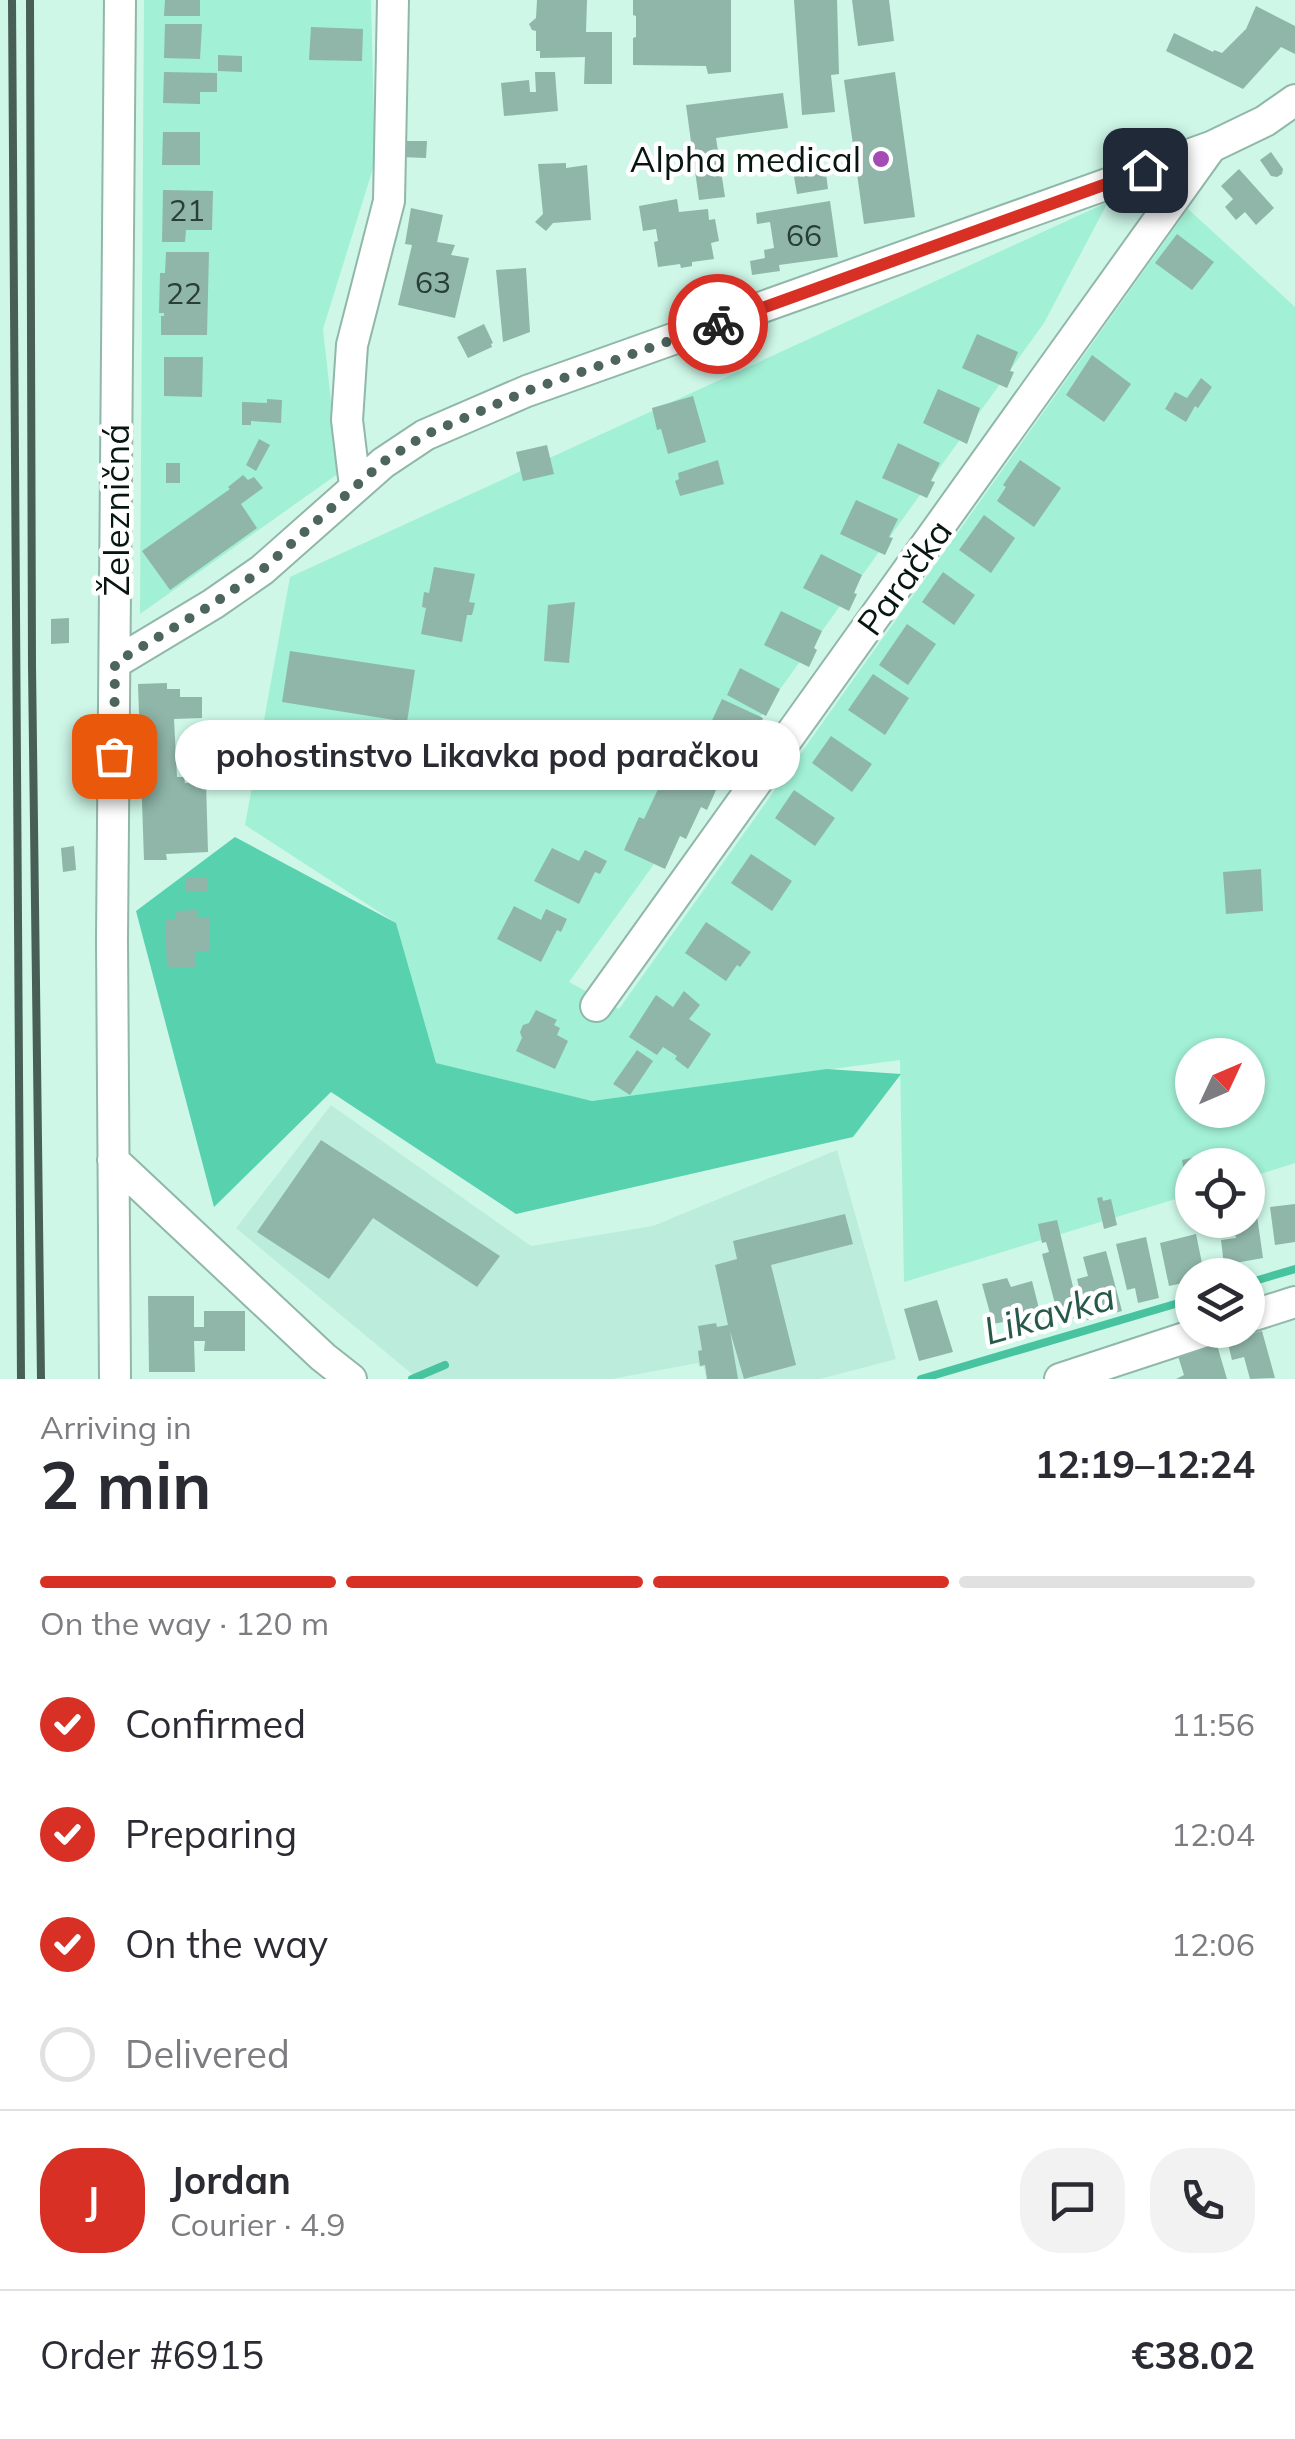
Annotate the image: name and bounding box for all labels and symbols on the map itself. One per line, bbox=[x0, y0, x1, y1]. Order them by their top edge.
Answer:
pin bbox=[1103, 128, 1188, 213]
place label: Alpha medical bbox=[630, 137, 861, 181]
marker: Alpha medical bbox=[870, 148, 892, 170]
house number: 21 bbox=[169, 191, 205, 229]
house number: 66 bbox=[786, 216, 822, 254]
house number: 63 bbox=[415, 263, 451, 301]
house number: 22 bbox=[166, 274, 202, 312]
courier bbox=[668, 274, 768, 374]
street label: Železničná bbox=[94, 424, 138, 596]
street label: Paračka bbox=[847, 510, 961, 644]
pin bbox=[72, 714, 157, 799]
callout: pohostinstvo Likavka pod paračkou bbox=[174, 721, 799, 791]
north arrow bbox=[1175, 1038, 1265, 1128]
water label: Likavka bbox=[978, 1271, 1120, 1355]

